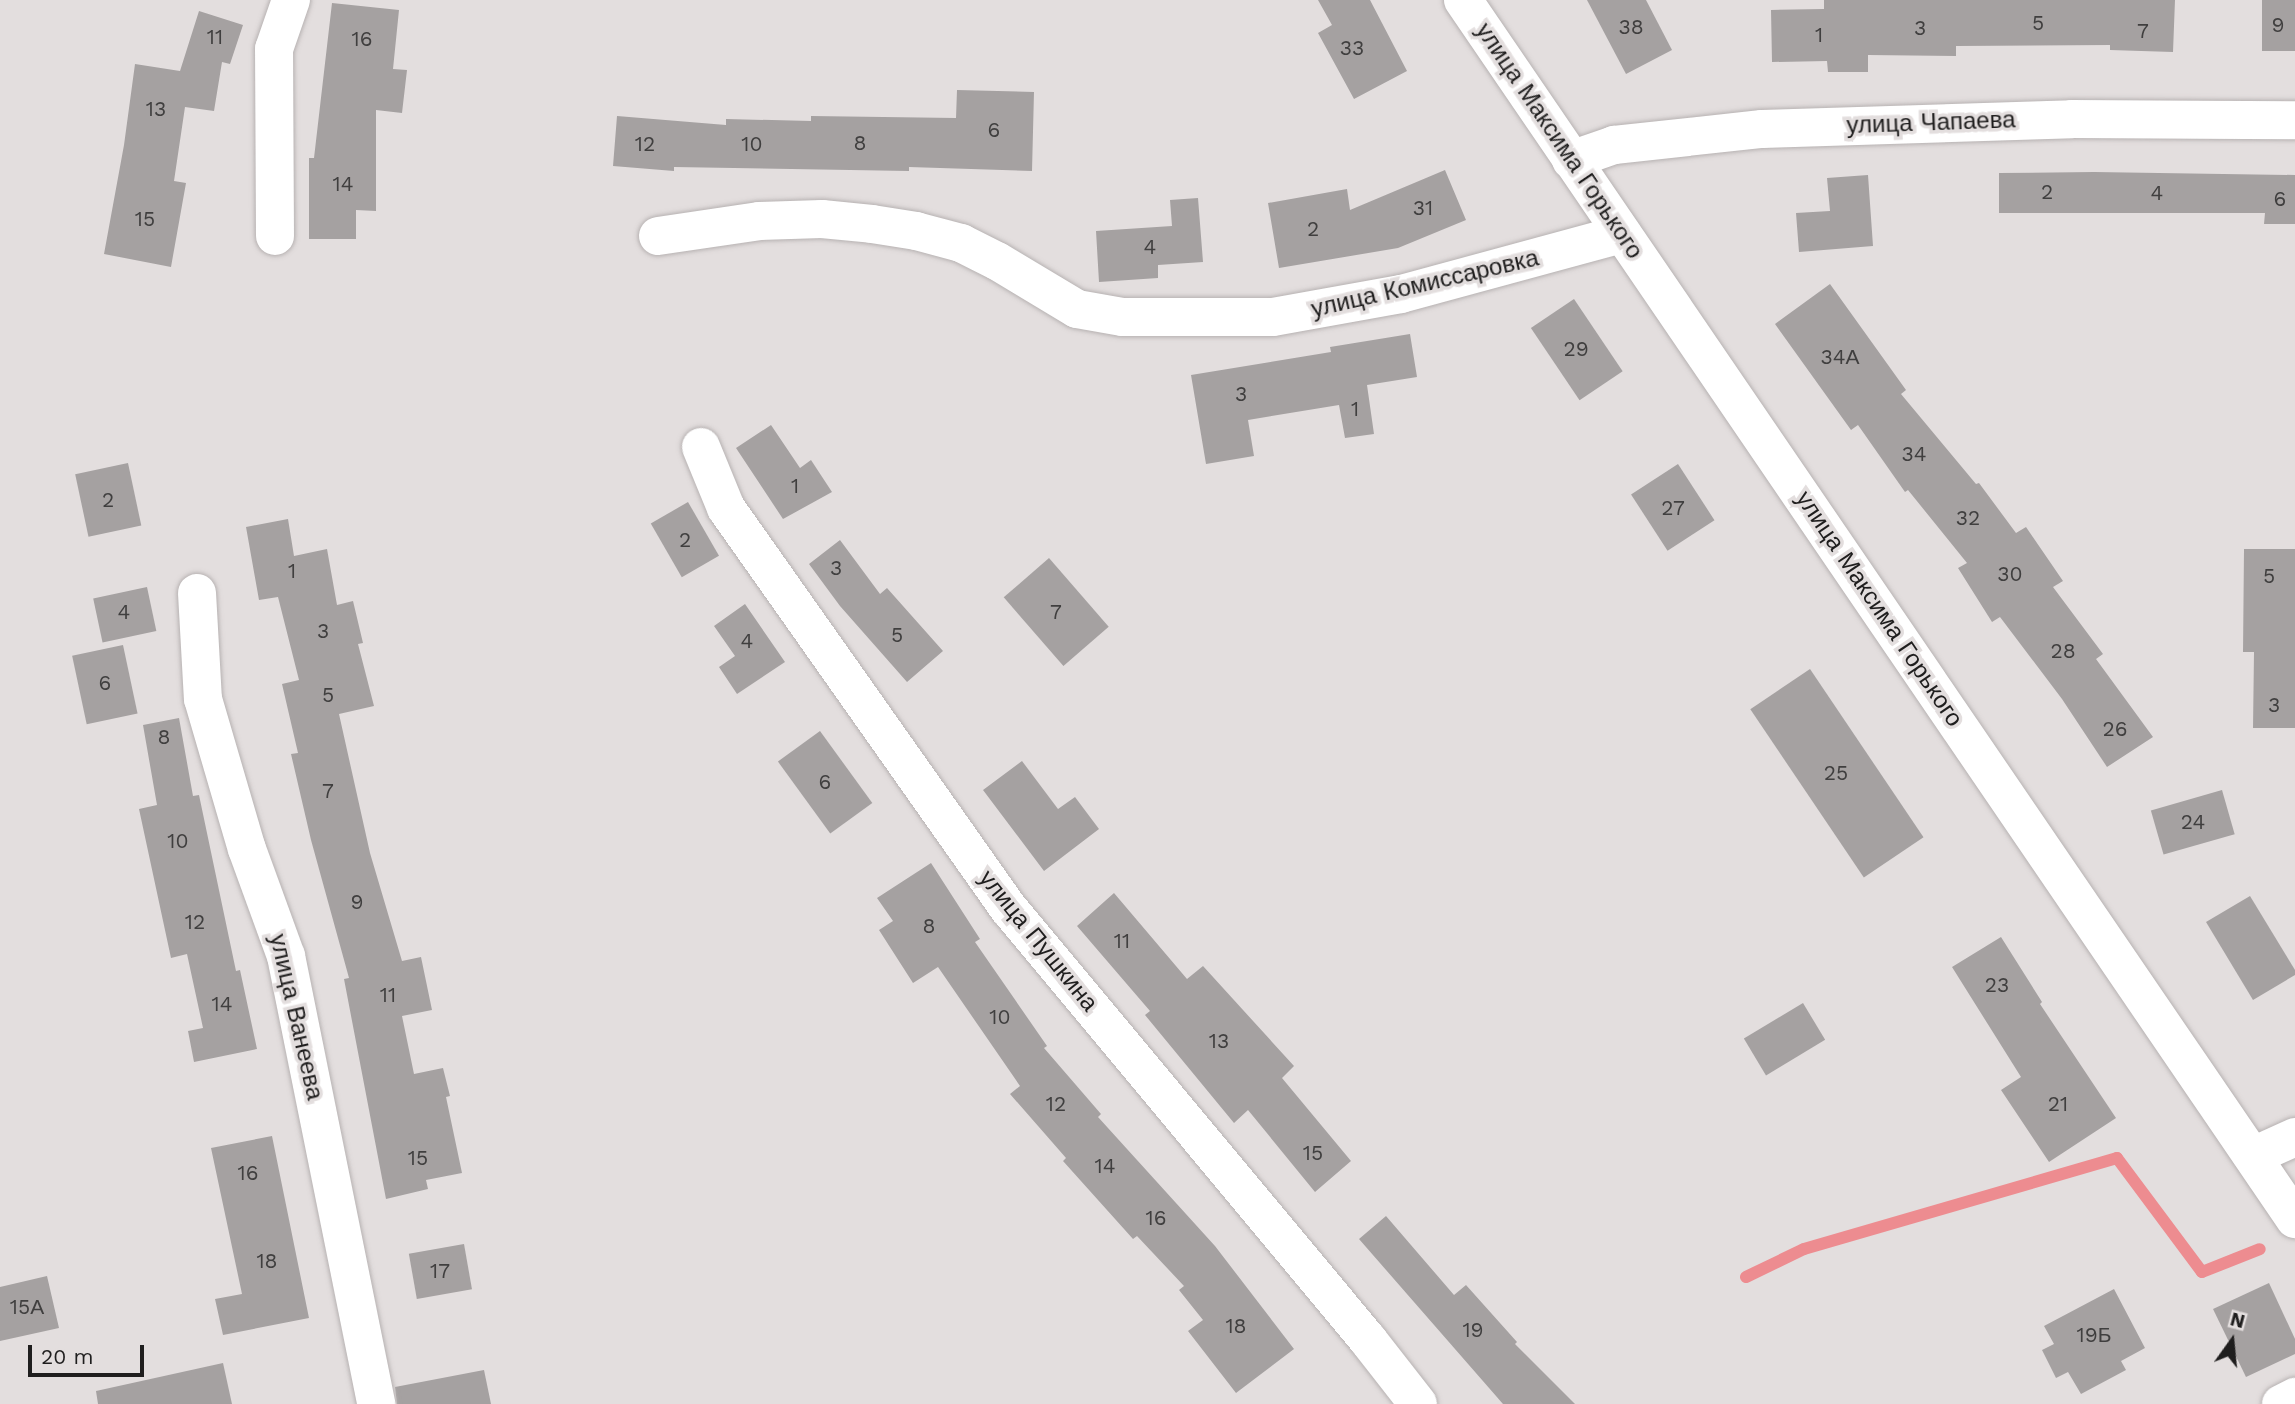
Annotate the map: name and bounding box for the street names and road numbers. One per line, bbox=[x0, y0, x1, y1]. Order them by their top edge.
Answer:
street label: улица Максима Горького bbox=[1469, 18, 1649, 264]
street label: улица Чапаева bbox=[1846, 106, 2016, 140]
street label: улица Комиссаровка bbox=[1308, 244, 1542, 324]
street label: улица Максима Горького bbox=[1789, 486, 1969, 732]
street label: улица Пушкина bbox=[972, 865, 1104, 1017]
street label: улица Ванеева bbox=[263, 931, 329, 1103]

